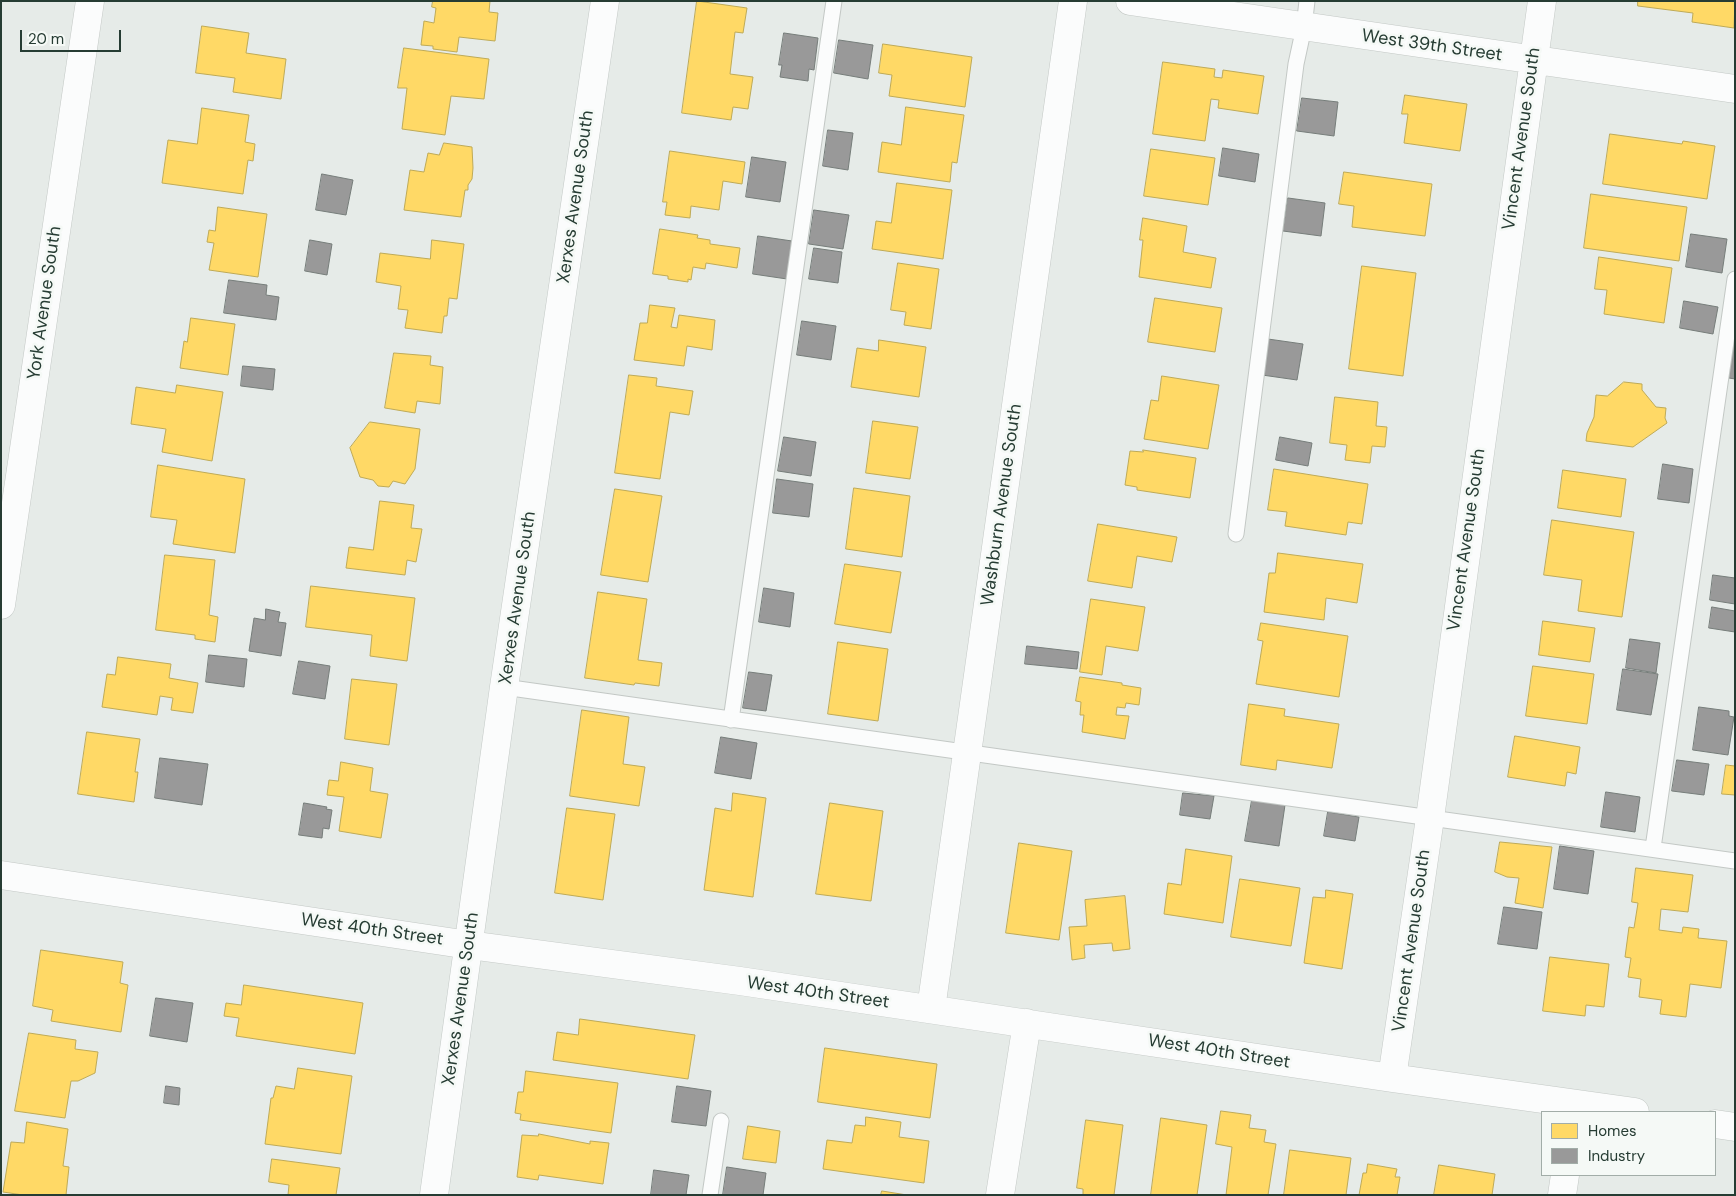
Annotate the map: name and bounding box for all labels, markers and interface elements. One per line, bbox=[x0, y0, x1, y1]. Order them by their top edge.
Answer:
scale bar bbox=[22, 20, 124, 52]
street label: West 39th Street bbox=[1360, 25, 1504, 67]
text: 20 m bbox=[28, 29, 64, 49]
street label: Vincent Avenue South bbox=[1498, 46, 1546, 232]
street label: Xerxes Avenue South bbox=[553, 109, 599, 285]
street label: York Avenue South bbox=[24, 225, 66, 381]
street label: Washburn Avenue South bbox=[977, 403, 1027, 607]
street label: Vincent Avenue South bbox=[1443, 447, 1491, 633]
street label: Xerxes Avenue South bbox=[495, 510, 541, 686]
street label: Vincent Avenue South bbox=[1388, 848, 1436, 1034]
street label: West 40th Street bbox=[299, 909, 445, 951]
street label: Xerxes Avenue South bbox=[438, 911, 484, 1087]
street label: West 40th Street bbox=[745, 972, 891, 1014]
street label: West 40th Street bbox=[1146, 1030, 1292, 1074]
legend bbox=[1541, 1111, 1716, 1176]
text: Homes bbox=[1588, 1121, 1637, 1141]
text: Industry bbox=[1588, 1146, 1645, 1166]

